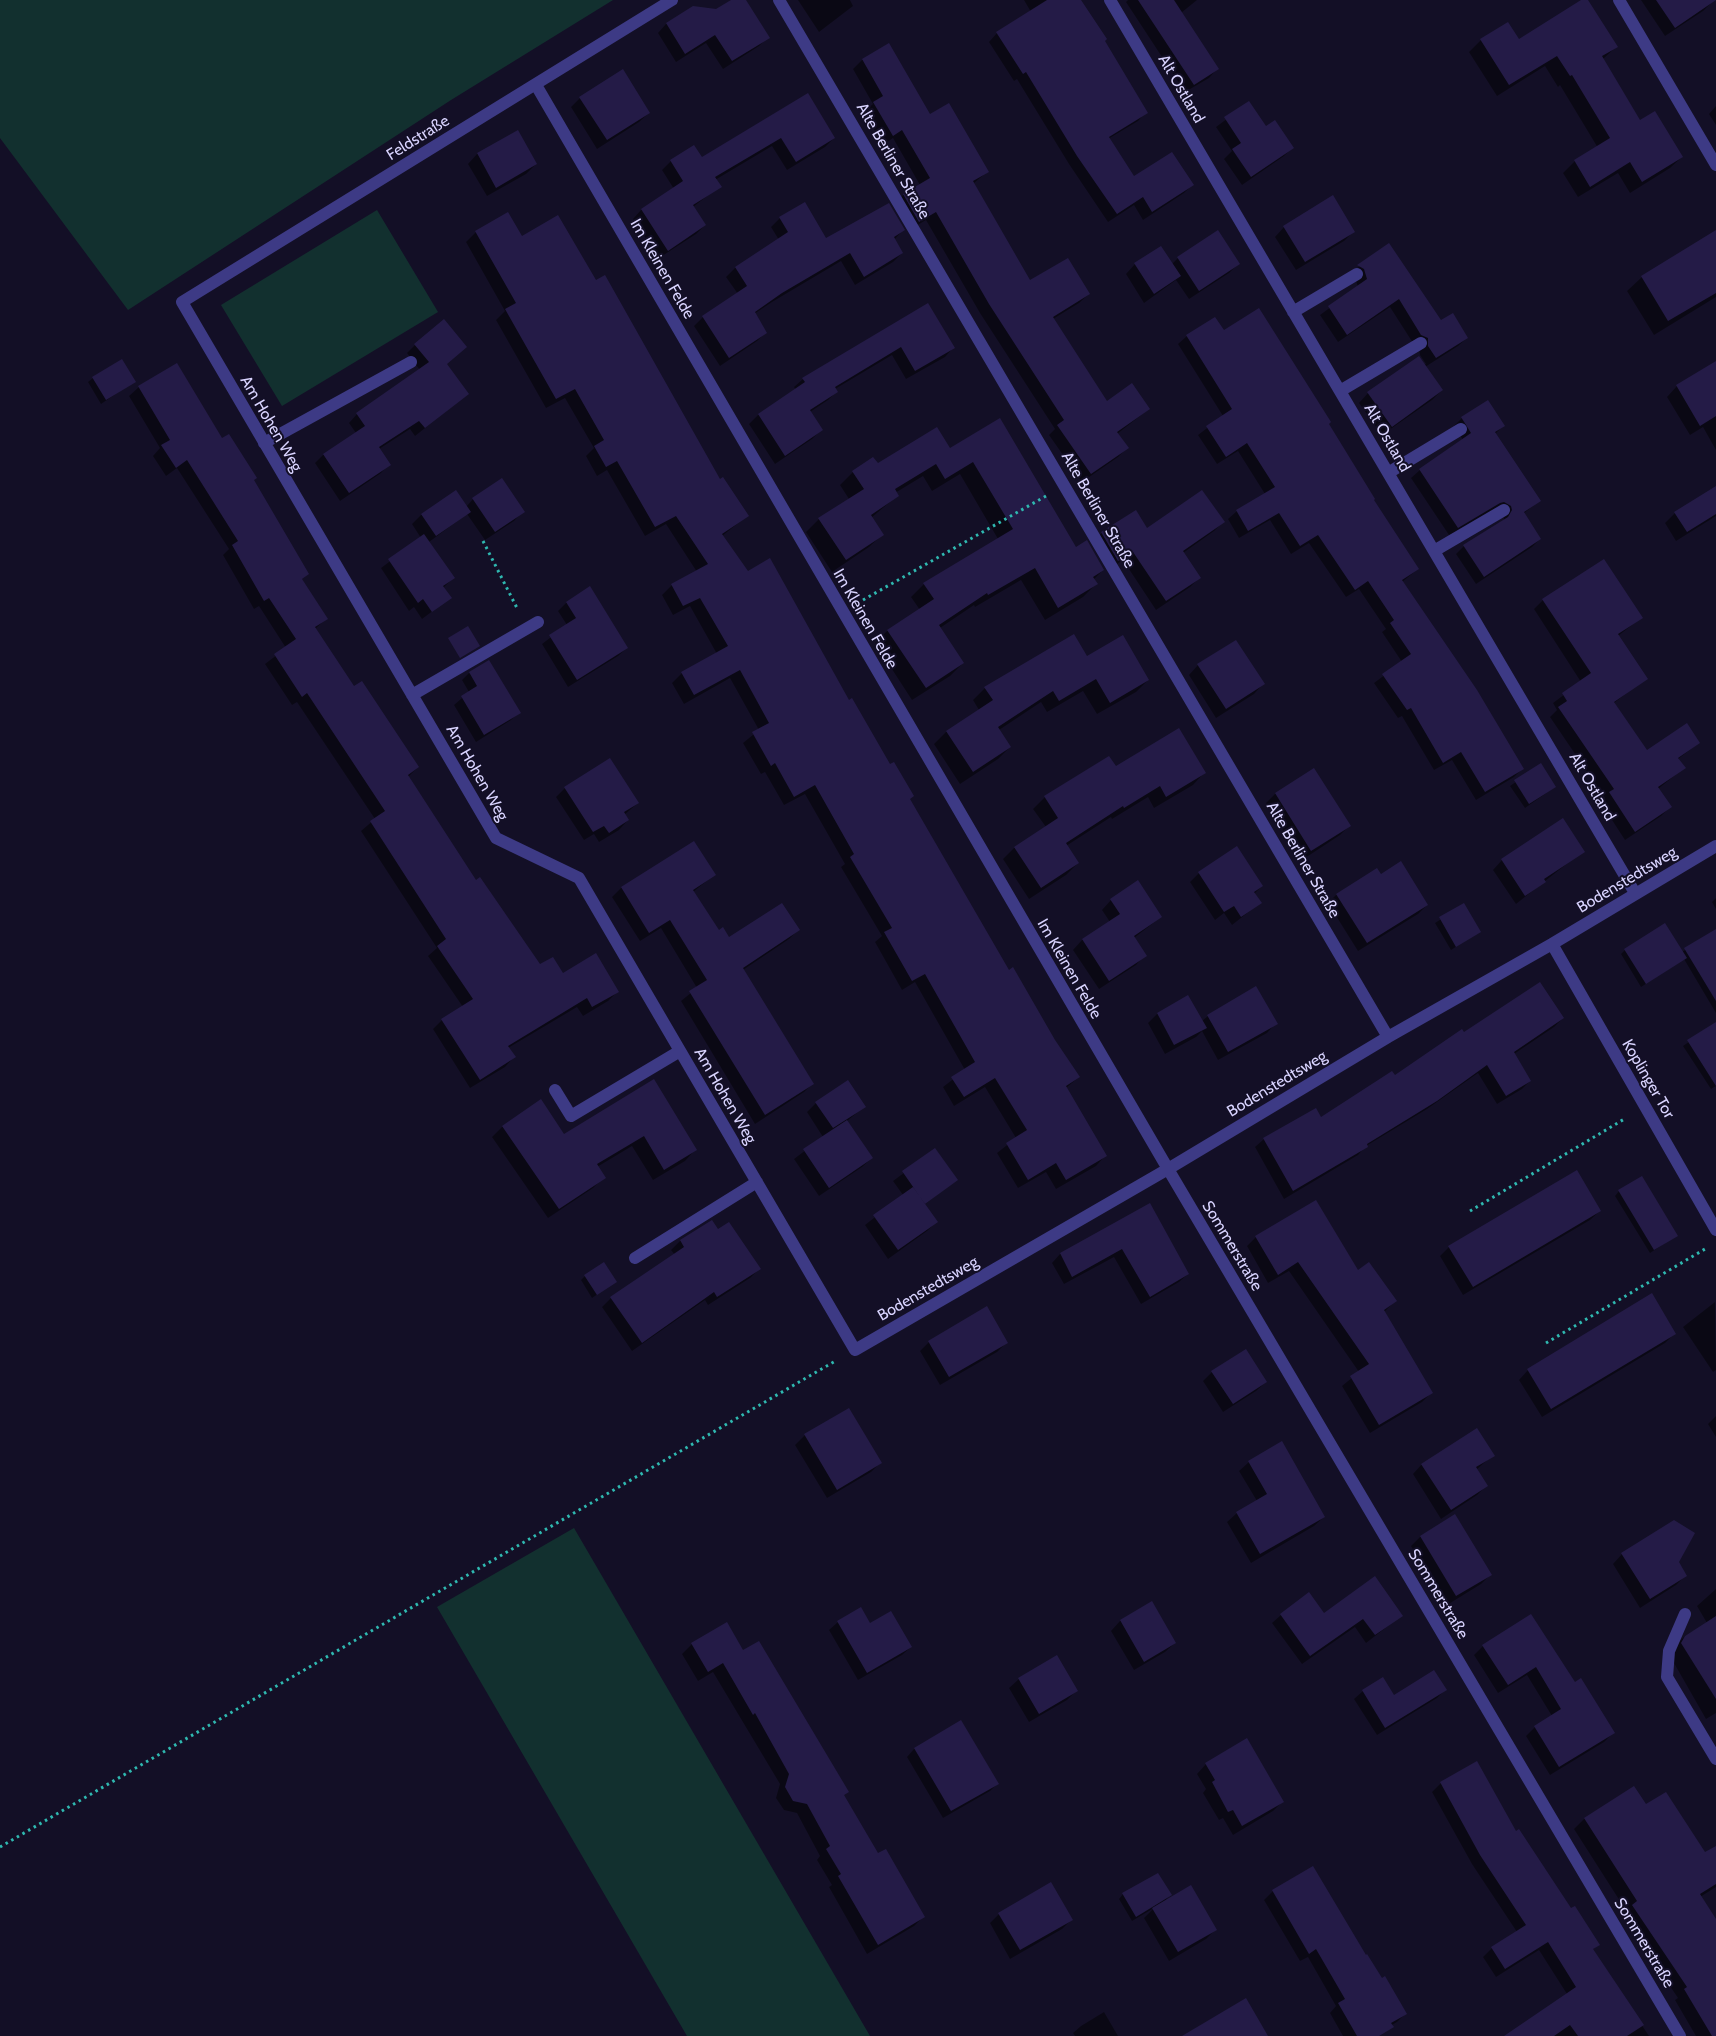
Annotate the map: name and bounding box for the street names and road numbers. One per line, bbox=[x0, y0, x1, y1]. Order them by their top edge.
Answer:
street label: Alt Ostland bbox=[1154, 51, 1208, 127]
street label: Alte Berliner Straße bbox=[852, 100, 934, 222]
street label: Feldstraße bbox=[383, 111, 453, 165]
street label: Im Kleinen Felde bbox=[626, 216, 698, 322]
street label: Am Hohen Weg bbox=[236, 373, 306, 475]
street label: Alt Ostland bbox=[1360, 400, 1414, 476]
street label: Alte Berliner Straße bbox=[1057, 449, 1139, 571]
street label: Im Kleinen Felde bbox=[829, 566, 901, 672]
street label: Am Hohen Weg bbox=[442, 722, 512, 824]
street label: Alt Ostland bbox=[1565, 749, 1619, 825]
street label: Alte Berliner Straße bbox=[1262, 799, 1344, 921]
street label: Bodenstedtsweg bbox=[1574, 843, 1680, 917]
street label: Im Kleinen Felde bbox=[1033, 916, 1105, 1022]
street label: Koplinger Tor bbox=[1618, 1036, 1678, 1122]
street label: Am Hohen Weg bbox=[690, 1045, 760, 1147]
street label: Bodenstedtsweg bbox=[1224, 1047, 1330, 1121]
street label: Sommerstraße bbox=[1198, 1198, 1266, 1294]
street label: Bodenstedtsweg bbox=[874, 1252, 982, 1326]
street label: Sommerstraße bbox=[1404, 1546, 1472, 1642]
street label: Sommerstraße bbox=[1610, 1895, 1678, 1991]

